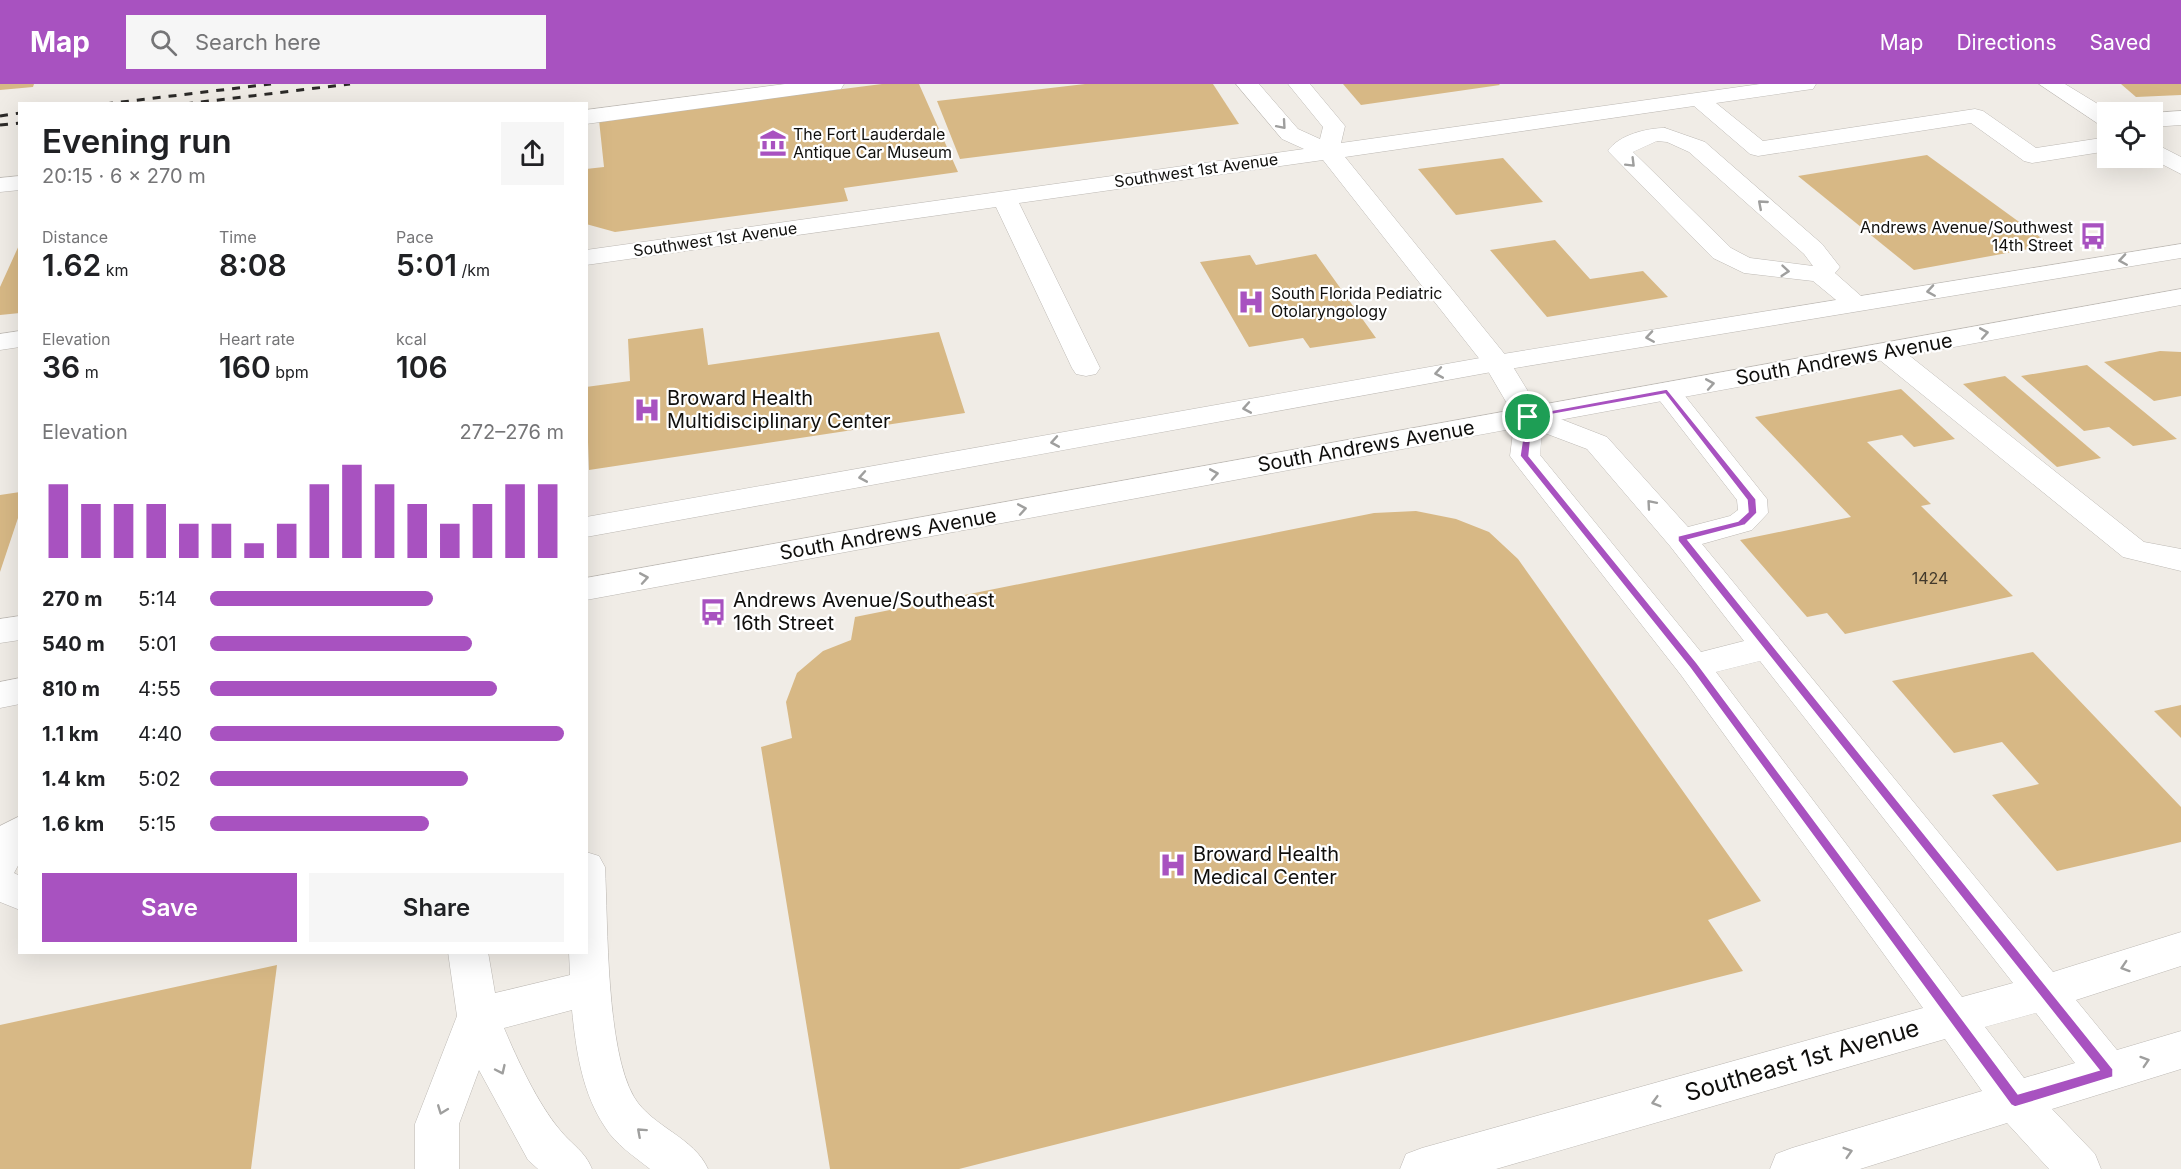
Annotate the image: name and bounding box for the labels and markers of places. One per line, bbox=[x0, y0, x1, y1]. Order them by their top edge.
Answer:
place label: The Fort Lauderdale Antique Car Museum bbox=[793, 124, 952, 162]
museum icon: The Fort Lauderdale Antique Car Museum bbox=[758, 128, 788, 158]
place label: Andrews Avenue/Southwest 14th Street bbox=[1860, 217, 2073, 255]
bus stop icon: Andrews Avenue/Southwest 14th Street bbox=[2078, 221, 2108, 251]
place label: South Florida Pediatric Otolaryngology bbox=[1271, 283, 1443, 321]
hospital icon: South Florida Pediatric Otolaryngology bbox=[1236, 287, 1266, 317]
place label: Broward Health Multidisciplinary Center bbox=[667, 386, 891, 433]
pin bbox=[1502, 391, 1553, 442]
hospital icon: Broward Health Multidisciplinary Center bbox=[632, 395, 662, 425]
place label: Andrews Avenue/Southeast 16th Street bbox=[733, 588, 995, 635]
bus stop icon: Andrews Avenue/Southeast 16th Street bbox=[698, 597, 728, 627]
place label: Broward Health Medical Center bbox=[1193, 842, 1339, 889]
hospital icon: Broward Health Medical Center bbox=[1158, 850, 1188, 880]

